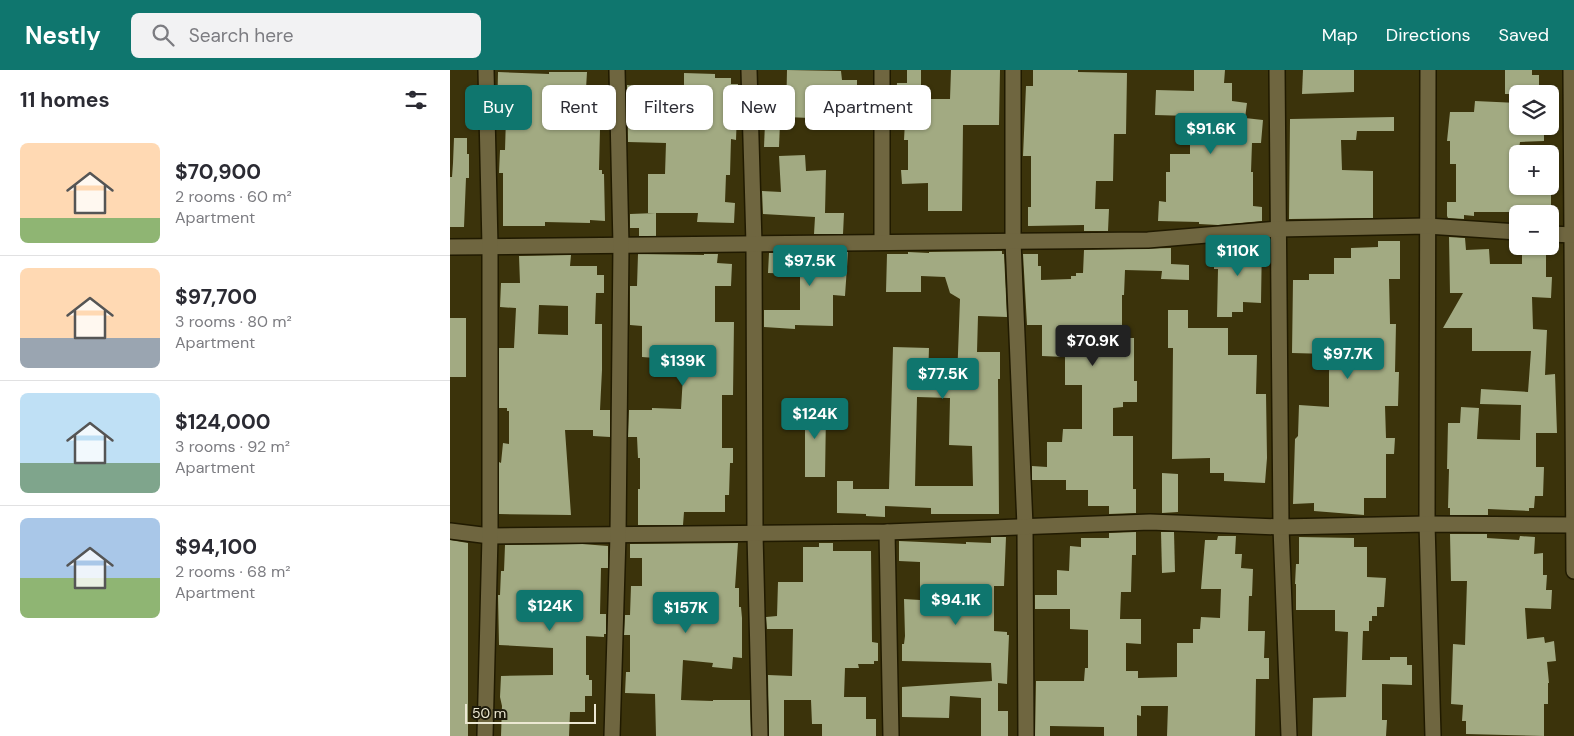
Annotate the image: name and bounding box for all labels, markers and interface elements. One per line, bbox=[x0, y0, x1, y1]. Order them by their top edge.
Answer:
search box bbox=[131, 13, 481, 58]
text: Nestly bbox=[25, 20, 101, 51]
icon: search bbox=[149, 21, 177, 49]
text: Search here bbox=[189, 23, 294, 48]
text: Map bbox=[1322, 23, 1358, 47]
text: Directions bbox=[1386, 23, 1471, 47]
text: Saved bbox=[1499, 23, 1549, 47]
chip: Buy bbox=[465, 85, 532, 130]
chip: Rent bbox=[542, 85, 616, 130]
chip: Filters bbox=[626, 85, 713, 130]
chip: New bbox=[723, 85, 795, 130]
chip: Apartment bbox=[805, 85, 931, 130]
map controls bbox=[1509, 85, 1559, 255]
button: layers bbox=[1509, 85, 1559, 135]
text: 11 homes bbox=[20, 86, 110, 114]
icon: filters bbox=[402, 86, 430, 114]
pin: $91.6K bbox=[1170, 112, 1252, 155]
text: $91.6K bbox=[1186, 118, 1236, 139]
button: + bbox=[1509, 145, 1559, 195]
text: $70,900 bbox=[175, 158, 261, 186]
icon: home bbox=[60, 163, 120, 223]
text: 2 rooms · 60 m² bbox=[175, 186, 292, 207]
button: − bbox=[1509, 205, 1559, 255]
text: Apartment bbox=[175, 207, 255, 228]
pin: $110K bbox=[1203, 234, 1273, 277]
text: $110K bbox=[1216, 240, 1260, 261]
pin: $97.5K bbox=[769, 244, 851, 287]
text: $97.5K bbox=[784, 250, 836, 271]
text: $97,700 bbox=[175, 283, 257, 311]
icon: home bbox=[60, 288, 120, 348]
text: 3 rooms · 80 m² bbox=[175, 311, 292, 332]
pin: $70.9K bbox=[1052, 324, 1134, 367]
text: $70.9K bbox=[1067, 330, 1119, 351]
text: Apartment bbox=[175, 332, 255, 353]
pin: $97.7K bbox=[1307, 338, 1389, 380]
text: $97.7K bbox=[1323, 343, 1373, 364]
pin: $139K bbox=[648, 344, 718, 387]
text: $139K bbox=[660, 350, 706, 371]
pin: $77.5K bbox=[902, 358, 984, 400]
text: $77.5K bbox=[918, 363, 968, 384]
pin: $124K bbox=[780, 398, 850, 440]
text: $124K bbox=[792, 403, 838, 424]
text: $124,000 bbox=[175, 408, 270, 436]
icon: home bbox=[60, 413, 120, 473]
text: 3 rooms · 92 m² bbox=[175, 436, 290, 457]
text: Apartment bbox=[175, 457, 255, 478]
text: $94,100 bbox=[175, 533, 257, 561]
icon: home bbox=[60, 538, 120, 598]
text: 2 rooms · 68 m² bbox=[175, 561, 291, 582]
text: Apartment bbox=[175, 582, 255, 603]
pin: $94.1K bbox=[915, 584, 997, 626]
text: $94.1K bbox=[931, 589, 981, 610]
pin: $124K bbox=[515, 590, 585, 632]
pin: $157K bbox=[651, 592, 721, 634]
text: $124K bbox=[527, 595, 573, 616]
text: $157K bbox=[664, 597, 708, 618]
scale bar bbox=[465, 701, 596, 724]
text: 50 m bbox=[472, 704, 506, 722]

